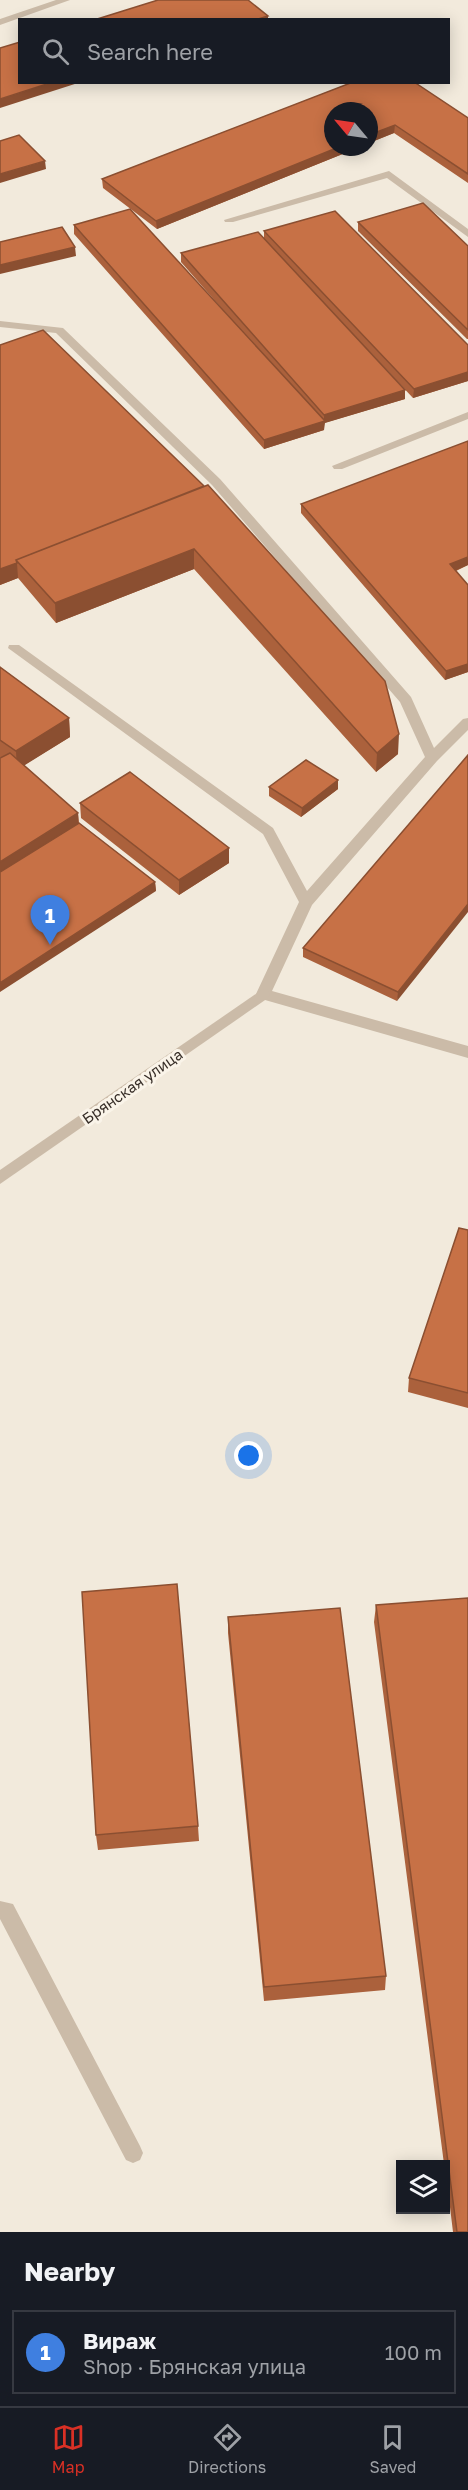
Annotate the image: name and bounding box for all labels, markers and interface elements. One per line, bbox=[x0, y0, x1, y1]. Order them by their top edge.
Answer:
search box bbox=[18, 18, 450, 84]
icon: search bbox=[39, 35, 72, 68]
text: Search here bbox=[87, 38, 213, 65]
north arrow bbox=[324, 102, 378, 156]
pin: 1 bbox=[31, 896, 70, 945]
street label: Брянская улица bbox=[78, 1045, 186, 1127]
your location bbox=[234, 1441, 263, 1470]
map controls bbox=[396, 2160, 450, 2214]
button: layers bbox=[396, 2160, 450, 2214]
text: Nearby bbox=[24, 2256, 115, 2287]
text: Вираж bbox=[83, 2327, 156, 2354]
text: 1 bbox=[40, 2340, 51, 2364]
text: 100 m bbox=[385, 2340, 442, 2364]
text: Shop · Брянская улица bbox=[83, 2354, 306, 2378]
tab: Map bbox=[52, 2421, 85, 2477]
tab: Directions bbox=[188, 2421, 266, 2477]
tab: Saved bbox=[370, 2421, 416, 2477]

